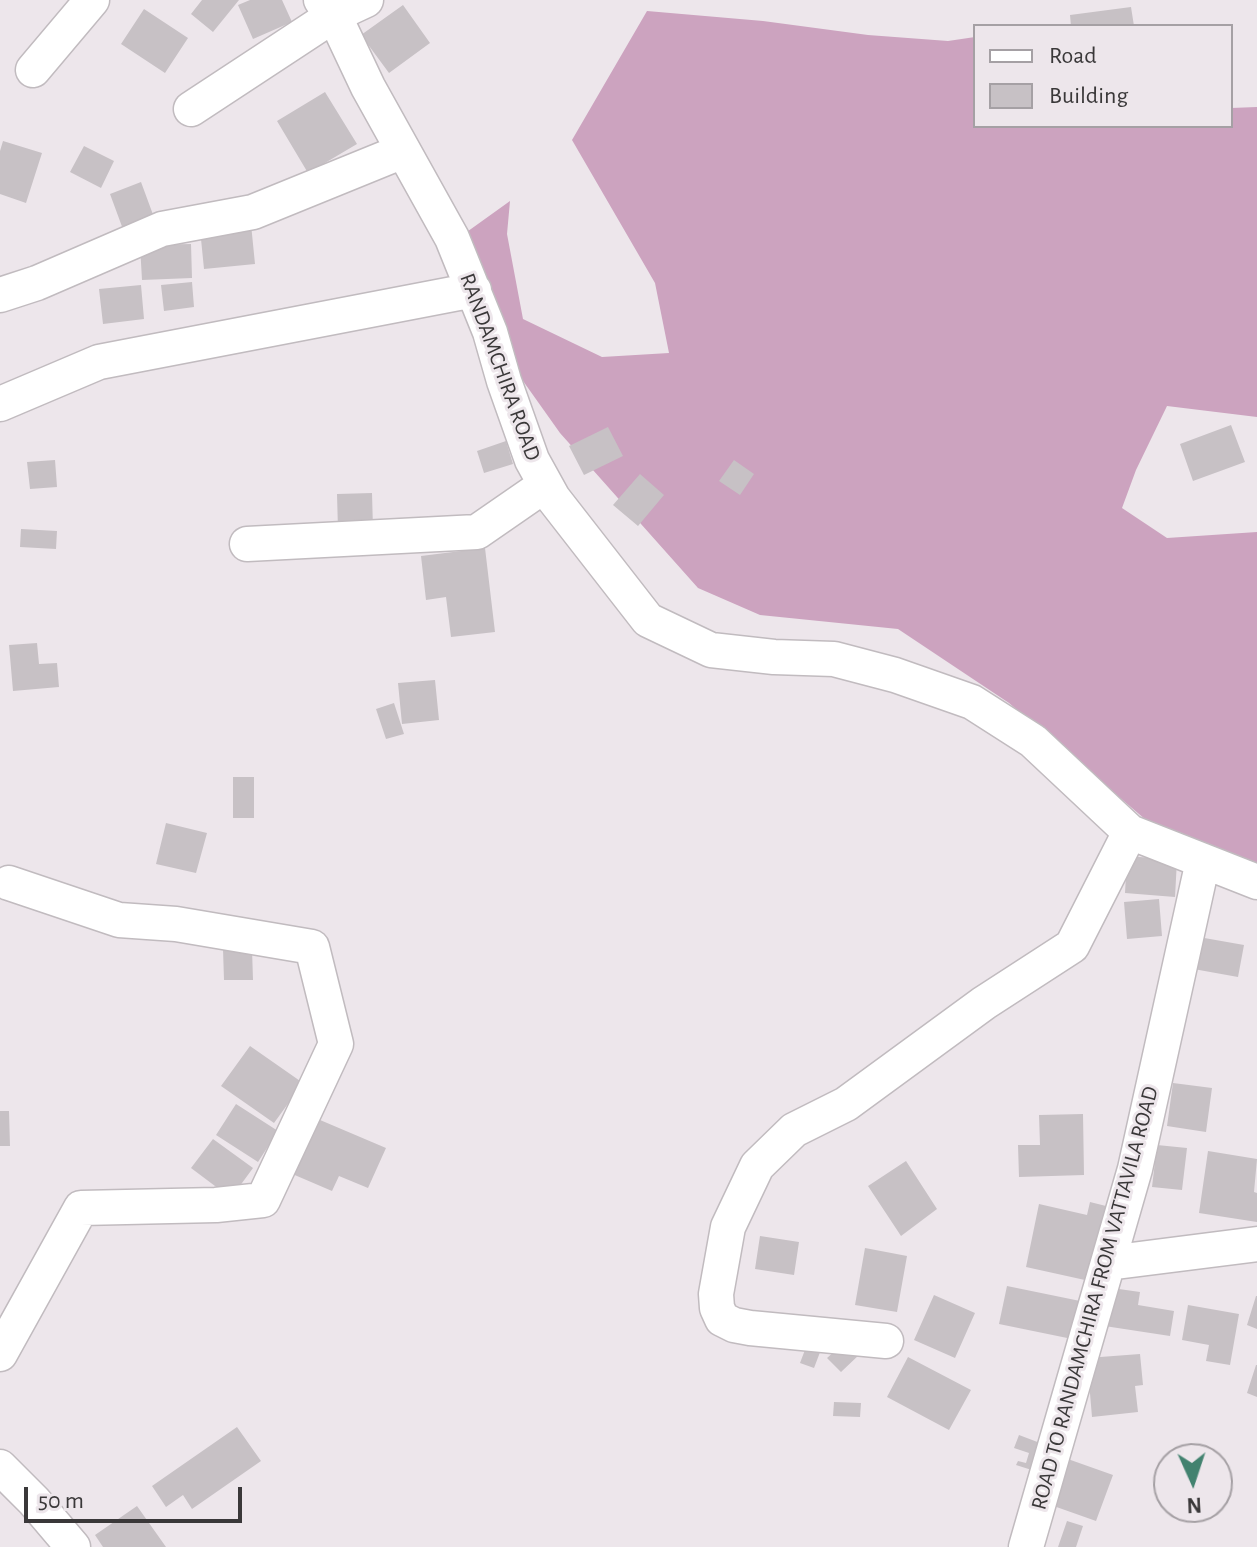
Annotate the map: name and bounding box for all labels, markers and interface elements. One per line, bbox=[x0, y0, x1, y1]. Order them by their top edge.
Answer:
legend bbox=[973, 24, 1233, 128]
text: Road bbox=[1049, 44, 1097, 68]
text: Building bbox=[1049, 84, 1128, 108]
street label: RANDAMCHIRA ROAD bbox=[454, 270, 546, 464]
street label: ROAD TO RANDAMCHIRA FROM VATTAVILA ROAD bbox=[1026, 1083, 1164, 1513]
north arrow bbox=[1153, 1443, 1233, 1523]
scale bar bbox=[28, 1471, 246, 1521]
text: 50 m bbox=[38, 1489, 84, 1513]
text: N bbox=[1186, 1494, 1202, 1516]

